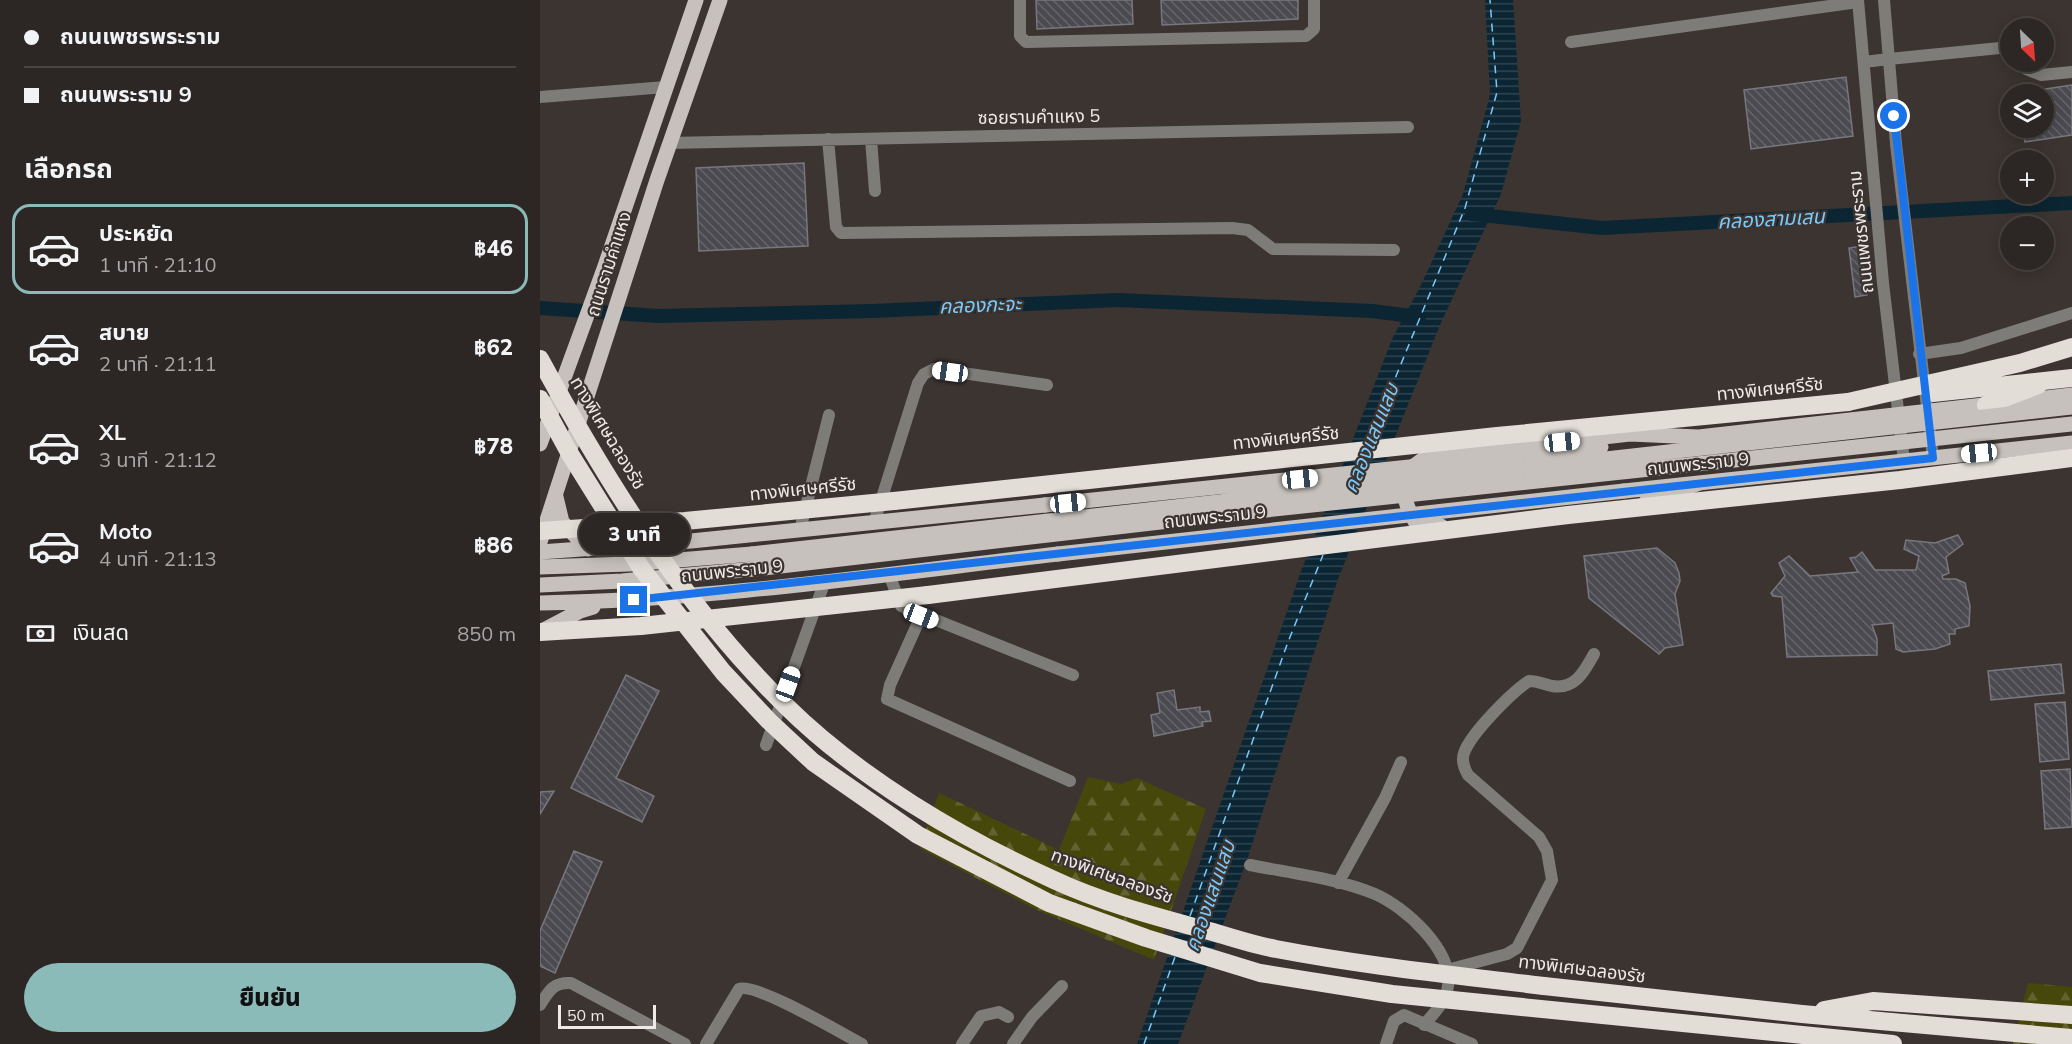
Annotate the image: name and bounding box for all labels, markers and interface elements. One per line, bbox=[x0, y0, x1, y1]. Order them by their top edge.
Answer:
north arrow bbox=[2000, 18, 2054, 72]
map controls bbox=[2000, 18, 2054, 270]
text: ถนนเพชรพระราม bbox=[60, 22, 220, 50]
text: ถนนพระราม 9 bbox=[60, 80, 192, 108]
button: layers bbox=[2000, 84, 2054, 138]
route start bbox=[1880, 102, 1907, 129]
street label: ซอยรามคำแหง 5 bbox=[978, 104, 1101, 129]
button: + bbox=[2000, 150, 2054, 204]
text: เลือกรถ bbox=[24, 151, 113, 185]
street label: ถนนเพชรพระราม bbox=[1843, 169, 1878, 295]
water label: คลองสามเสน bbox=[1717, 203, 1827, 234]
street label: ถนนรามคำแหง bbox=[581, 209, 636, 319]
button: − bbox=[2000, 216, 2054, 270]
text: ประหยัด bbox=[99, 219, 174, 247]
icon: car bbox=[27, 222, 81, 276]
text: ฿46 bbox=[474, 234, 513, 262]
text: 1 นาที · 21:10 bbox=[99, 252, 216, 277]
water label: คลองกะจะ bbox=[939, 290, 1024, 318]
text: สบาย bbox=[99, 318, 149, 346]
icon: car bbox=[27, 321, 81, 375]
text: ฿62 bbox=[474, 333, 513, 361]
text: 2 นาที · 21:11 bbox=[99, 351, 216, 376]
car bbox=[931, 361, 969, 383]
street label: ทางพิเศษศรีรัช bbox=[1715, 371, 1824, 406]
street label: ทางพิเศษฉลองรัช bbox=[566, 372, 651, 494]
water label: คลองแสนแสบ bbox=[1337, 378, 1404, 496]
text: XL bbox=[99, 418, 126, 446]
icon: car bbox=[27, 420, 81, 474]
street label: ทางพิเศษศรีรัช bbox=[1231, 420, 1340, 455]
car bbox=[1543, 431, 1581, 453]
text: ฿78 bbox=[474, 432, 513, 460]
car bbox=[1960, 442, 1998, 464]
text: 3 นาที · 21:12 bbox=[99, 447, 216, 472]
street label: ถนนพระราม 9 bbox=[1646, 447, 1750, 480]
car bbox=[1281, 468, 1319, 490]
street label: ทางพิเศษศรีรัช bbox=[748, 471, 857, 506]
car bbox=[1049, 492, 1087, 514]
street label: ถนนพระราม 9 bbox=[1163, 500, 1267, 533]
callout: 3 นาที bbox=[578, 513, 690, 555]
text: Moto bbox=[99, 517, 152, 545]
icon: car bbox=[27, 519, 81, 573]
text: 3 นาที bbox=[608, 521, 661, 546]
text: ฿86 bbox=[474, 531, 513, 559]
text: 4 นาที · 21:13 bbox=[99, 546, 216, 571]
street label: ถนนพระราม 9 bbox=[680, 554, 784, 587]
route end bbox=[620, 586, 647, 613]
car bbox=[901, 601, 941, 631]
icon: cash bbox=[24, 617, 57, 650]
text: เงินสด bbox=[72, 618, 129, 646]
text: 850 m bbox=[457, 621, 516, 646]
car bbox=[773, 664, 803, 704]
water label: คลองแสนแสบ bbox=[1179, 835, 1241, 954]
street label: ทางพิเศษฉลองรัช bbox=[1048, 843, 1176, 908]
street label: ทางพิเศษฉลองรัช bbox=[1517, 949, 1647, 988]
button: ยืนยัน bbox=[24, 963, 516, 1032]
scale bar bbox=[558, 1002, 656, 1030]
text: 50 m bbox=[567, 1005, 604, 1025]

